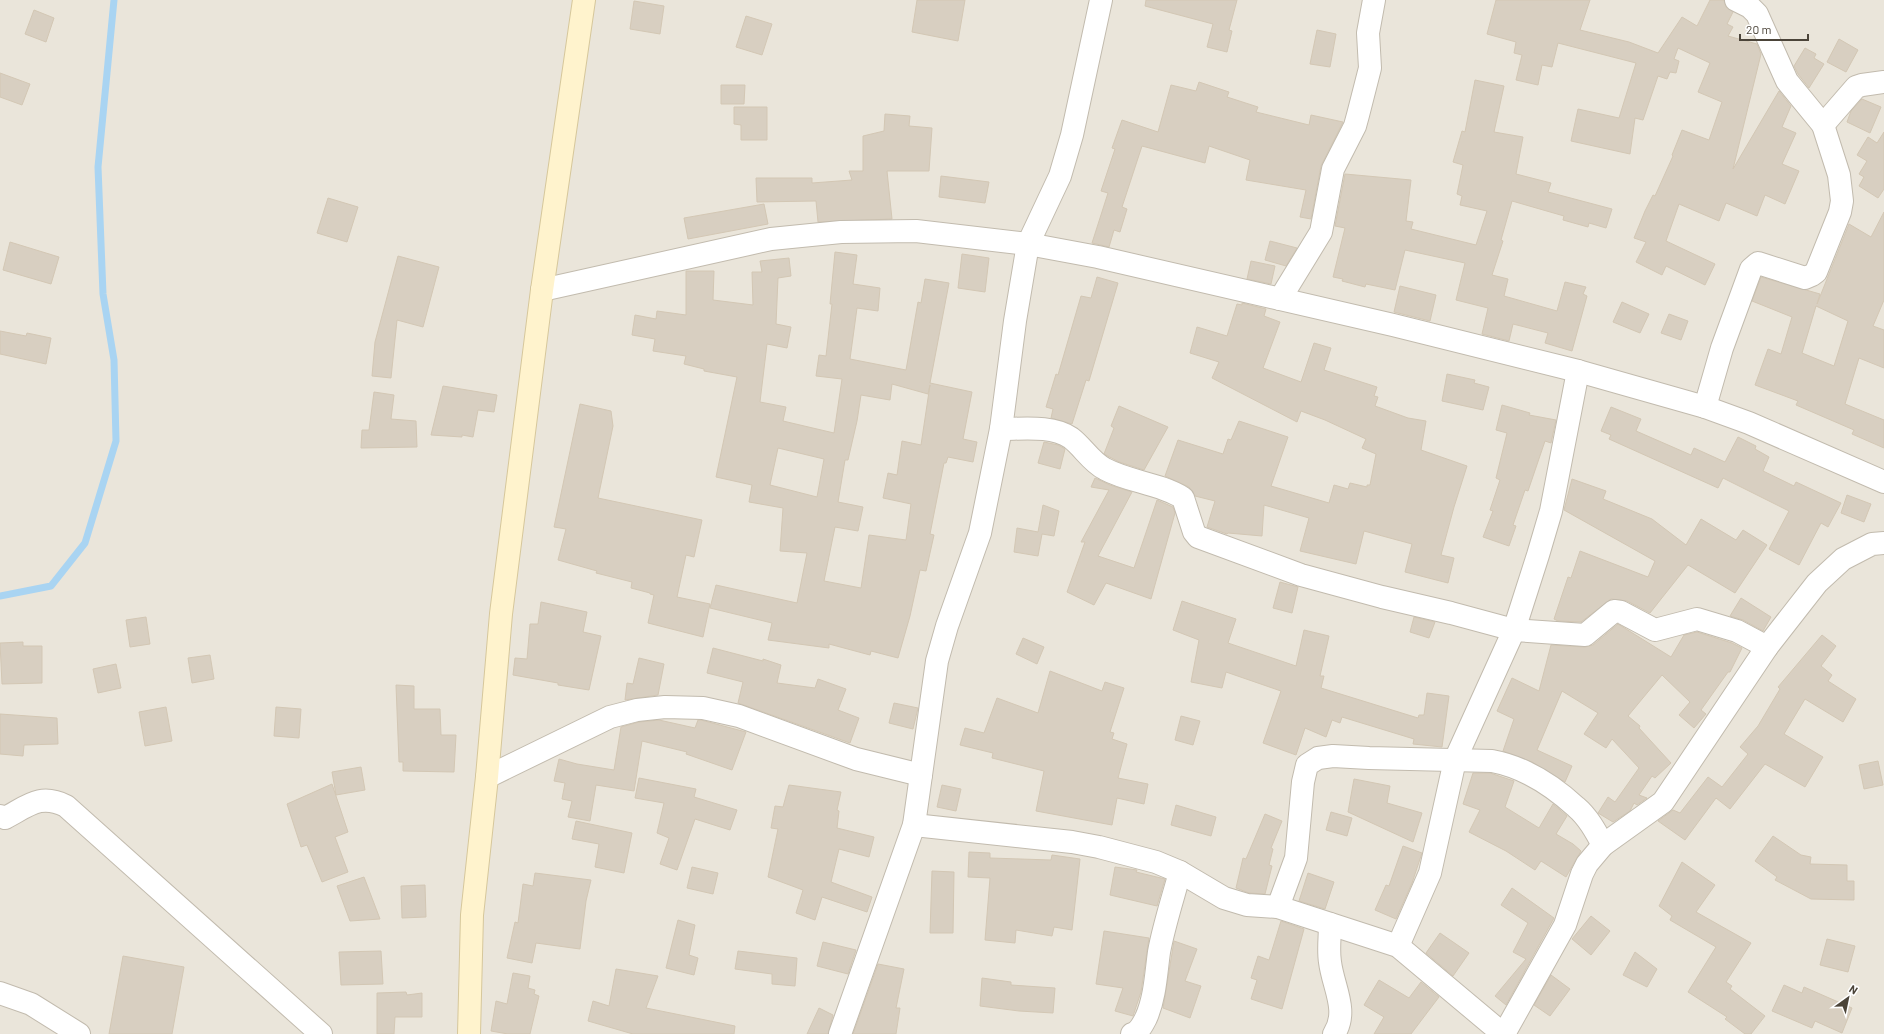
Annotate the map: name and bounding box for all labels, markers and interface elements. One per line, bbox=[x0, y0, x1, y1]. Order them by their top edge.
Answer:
scale bar bbox=[1740, 16, 1808, 42]
text: 20 m bbox=[1746, 22, 1772, 36]
north arrow bbox=[1828, 978, 1868, 1018]
text: N bbox=[1847, 982, 1860, 997]

